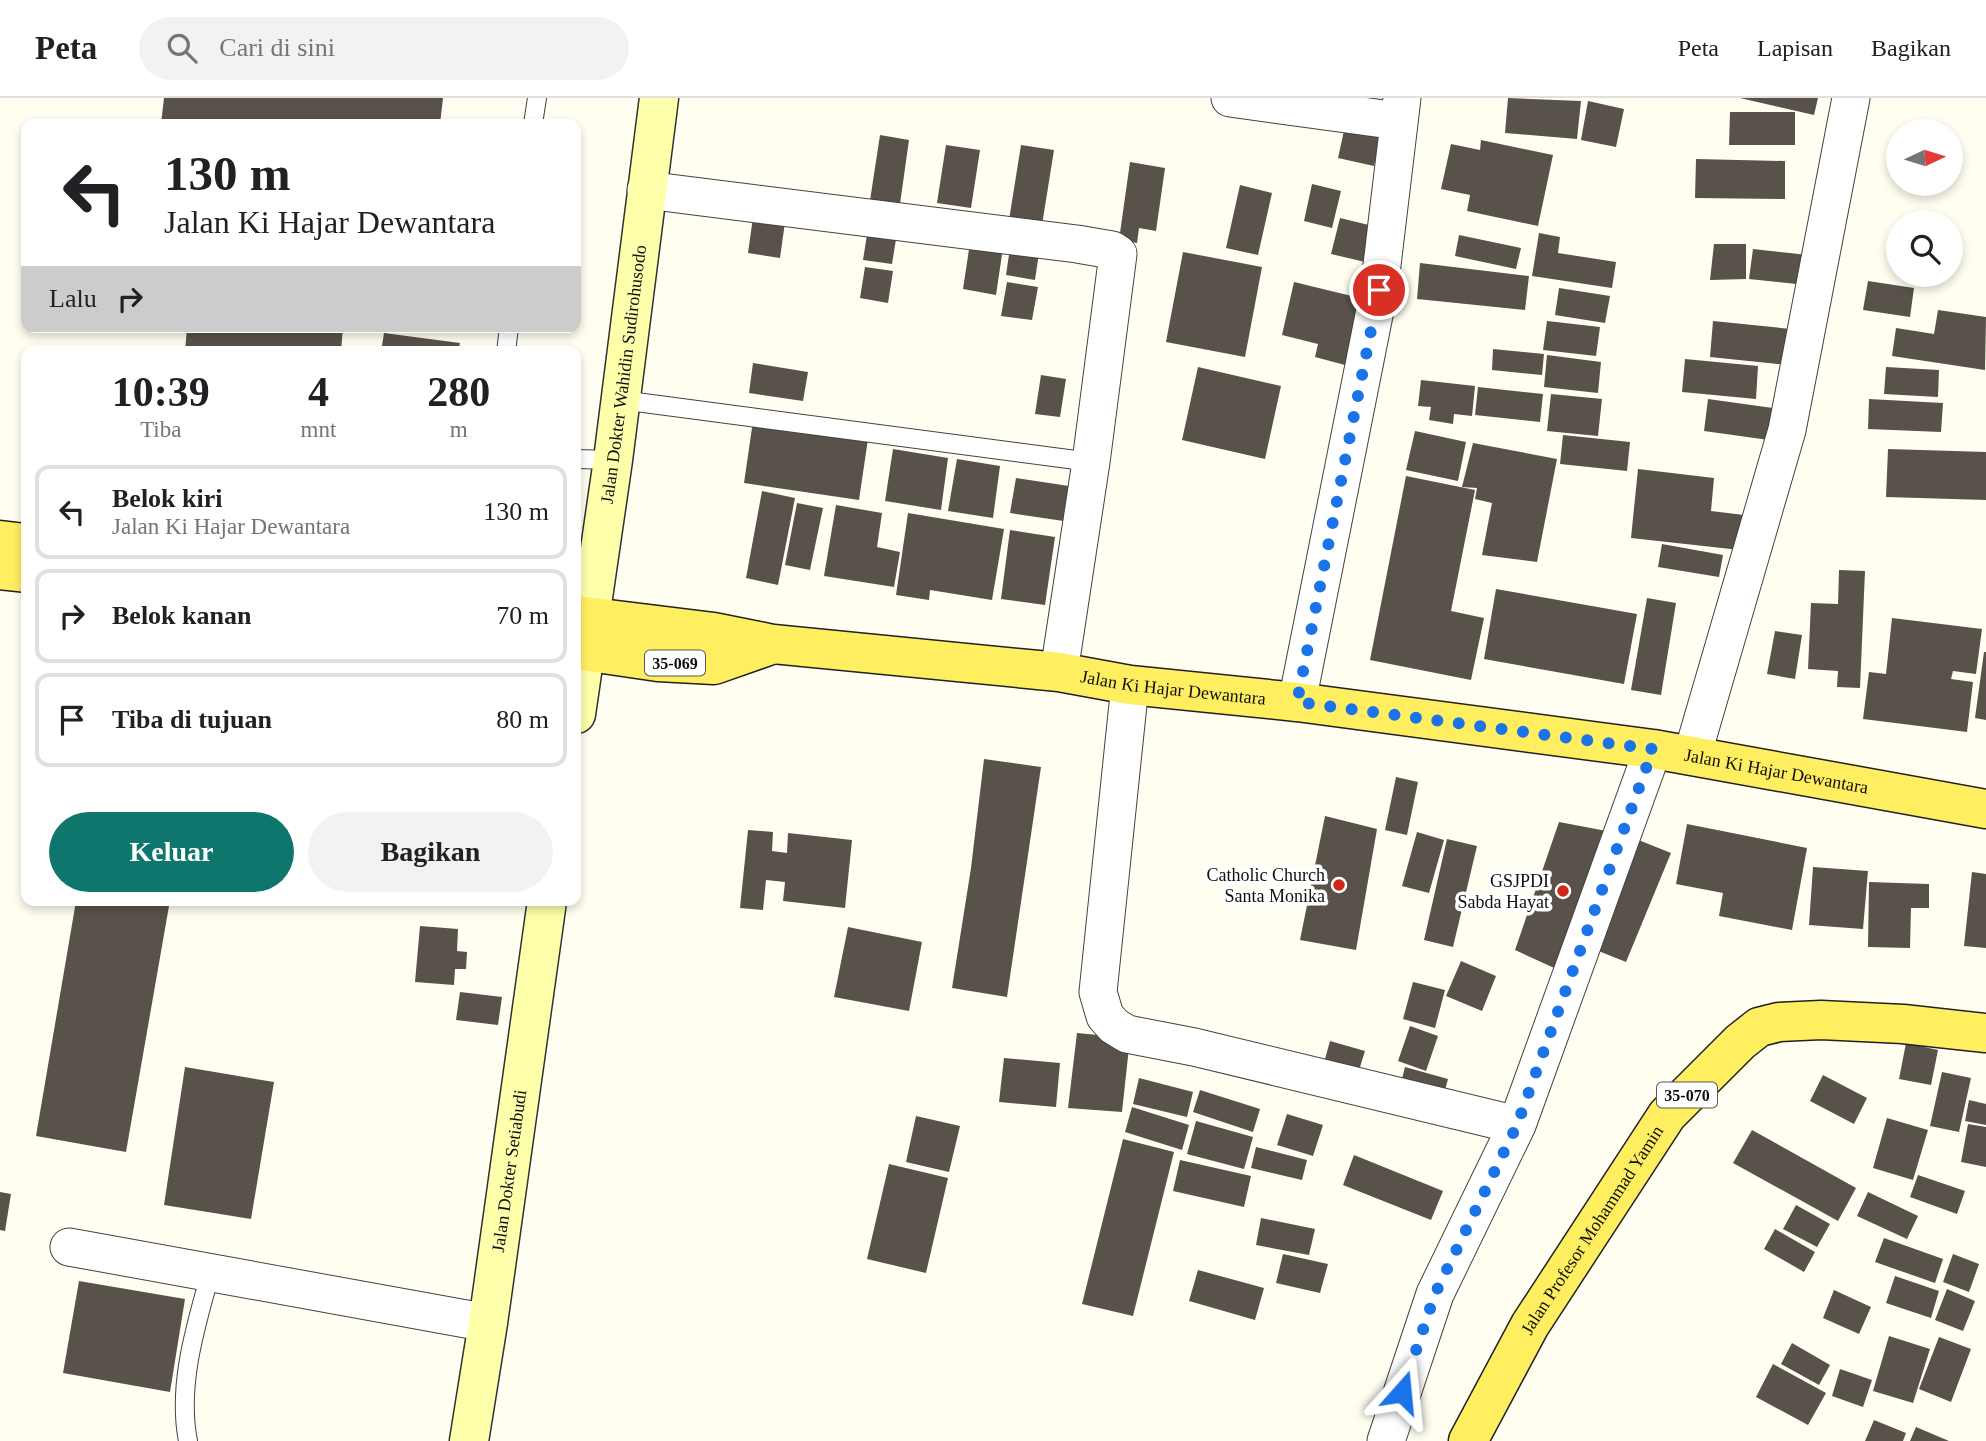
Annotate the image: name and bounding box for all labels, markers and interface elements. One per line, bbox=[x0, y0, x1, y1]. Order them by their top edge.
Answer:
search box bbox=[139, 17, 629, 80]
icon: search bbox=[163, 29, 201, 67]
text: Peta bbox=[35, 30, 97, 66]
text: Cari di sini bbox=[219, 33, 335, 62]
text: Peta bbox=[1678, 35, 1719, 61]
text: Lapisan bbox=[1757, 35, 1833, 61]
text: Bagikan bbox=[1871, 35, 1951, 61]
north arrow bbox=[1886, 119, 1964, 196]
map controls bbox=[1886, 119, 1963, 287]
text: 130 m bbox=[164, 146, 291, 201]
icon: left bbox=[49, 147, 140, 238]
text: Jalan Ki Hajar Dewantara bbox=[164, 204, 495, 240]
button: search bbox=[1886, 210, 1963, 287]
street label: Jalan Dokter Wahidin Sudirohusodo bbox=[597, 244, 650, 505]
pin bbox=[1349, 260, 1409, 320]
icon: arrive bbox=[1360, 271, 1398, 309]
icon: right bbox=[111, 280, 149, 318]
text: Lalu bbox=[49, 284, 97, 313]
text: 10:39 bbox=[112, 369, 210, 415]
text: 4 bbox=[308, 369, 329, 415]
text: 280 bbox=[427, 369, 490, 415]
text: Tiba bbox=[140, 417, 181, 442]
text: mnt bbox=[301, 417, 336, 442]
text: m bbox=[450, 417, 468, 442]
text: Belok kiri bbox=[112, 484, 223, 513]
icon: left bbox=[53, 493, 91, 531]
text: 130 m bbox=[483, 497, 549, 526]
text: Jalan Ki Hajar Dewantara bbox=[112, 514, 350, 539]
icon: right bbox=[53, 597, 91, 635]
text: Belok kanan bbox=[112, 601, 251, 630]
text: 70 m bbox=[496, 601, 549, 630]
road number: 35-069 bbox=[645, 650, 705, 676]
street label: Jalan Ki Hajar Dewantara bbox=[1079, 666, 1267, 709]
icon: arrive bbox=[53, 701, 91, 739]
text: Tiba di tujuan bbox=[112, 705, 272, 734]
text: 80 m bbox=[496, 705, 549, 734]
street label: Jalan Ki Hajar Dewantara bbox=[1683, 745, 1870, 798]
button: Keluar bbox=[49, 812, 294, 892]
button: Bagikan bbox=[308, 812, 553, 892]
place label: Catholic Church Santa Monika bbox=[1207, 865, 1325, 906]
place label: GSJPDI Sabda Hayat bbox=[1458, 871, 1549, 912]
marker: Catholic Church Santa Monika bbox=[1331, 877, 1347, 893]
marker: GSJPDI Sabda Hayat bbox=[1555, 883, 1571, 899]
road number: 35-070 bbox=[1657, 1082, 1717, 1107]
street label: Jalan Dokter Setiabudi bbox=[488, 1088, 531, 1254]
street label: Jalan Profesor Mohammad Yamin bbox=[1517, 1122, 1667, 1338]
position arrow bbox=[1365, 1355, 1439, 1429]

